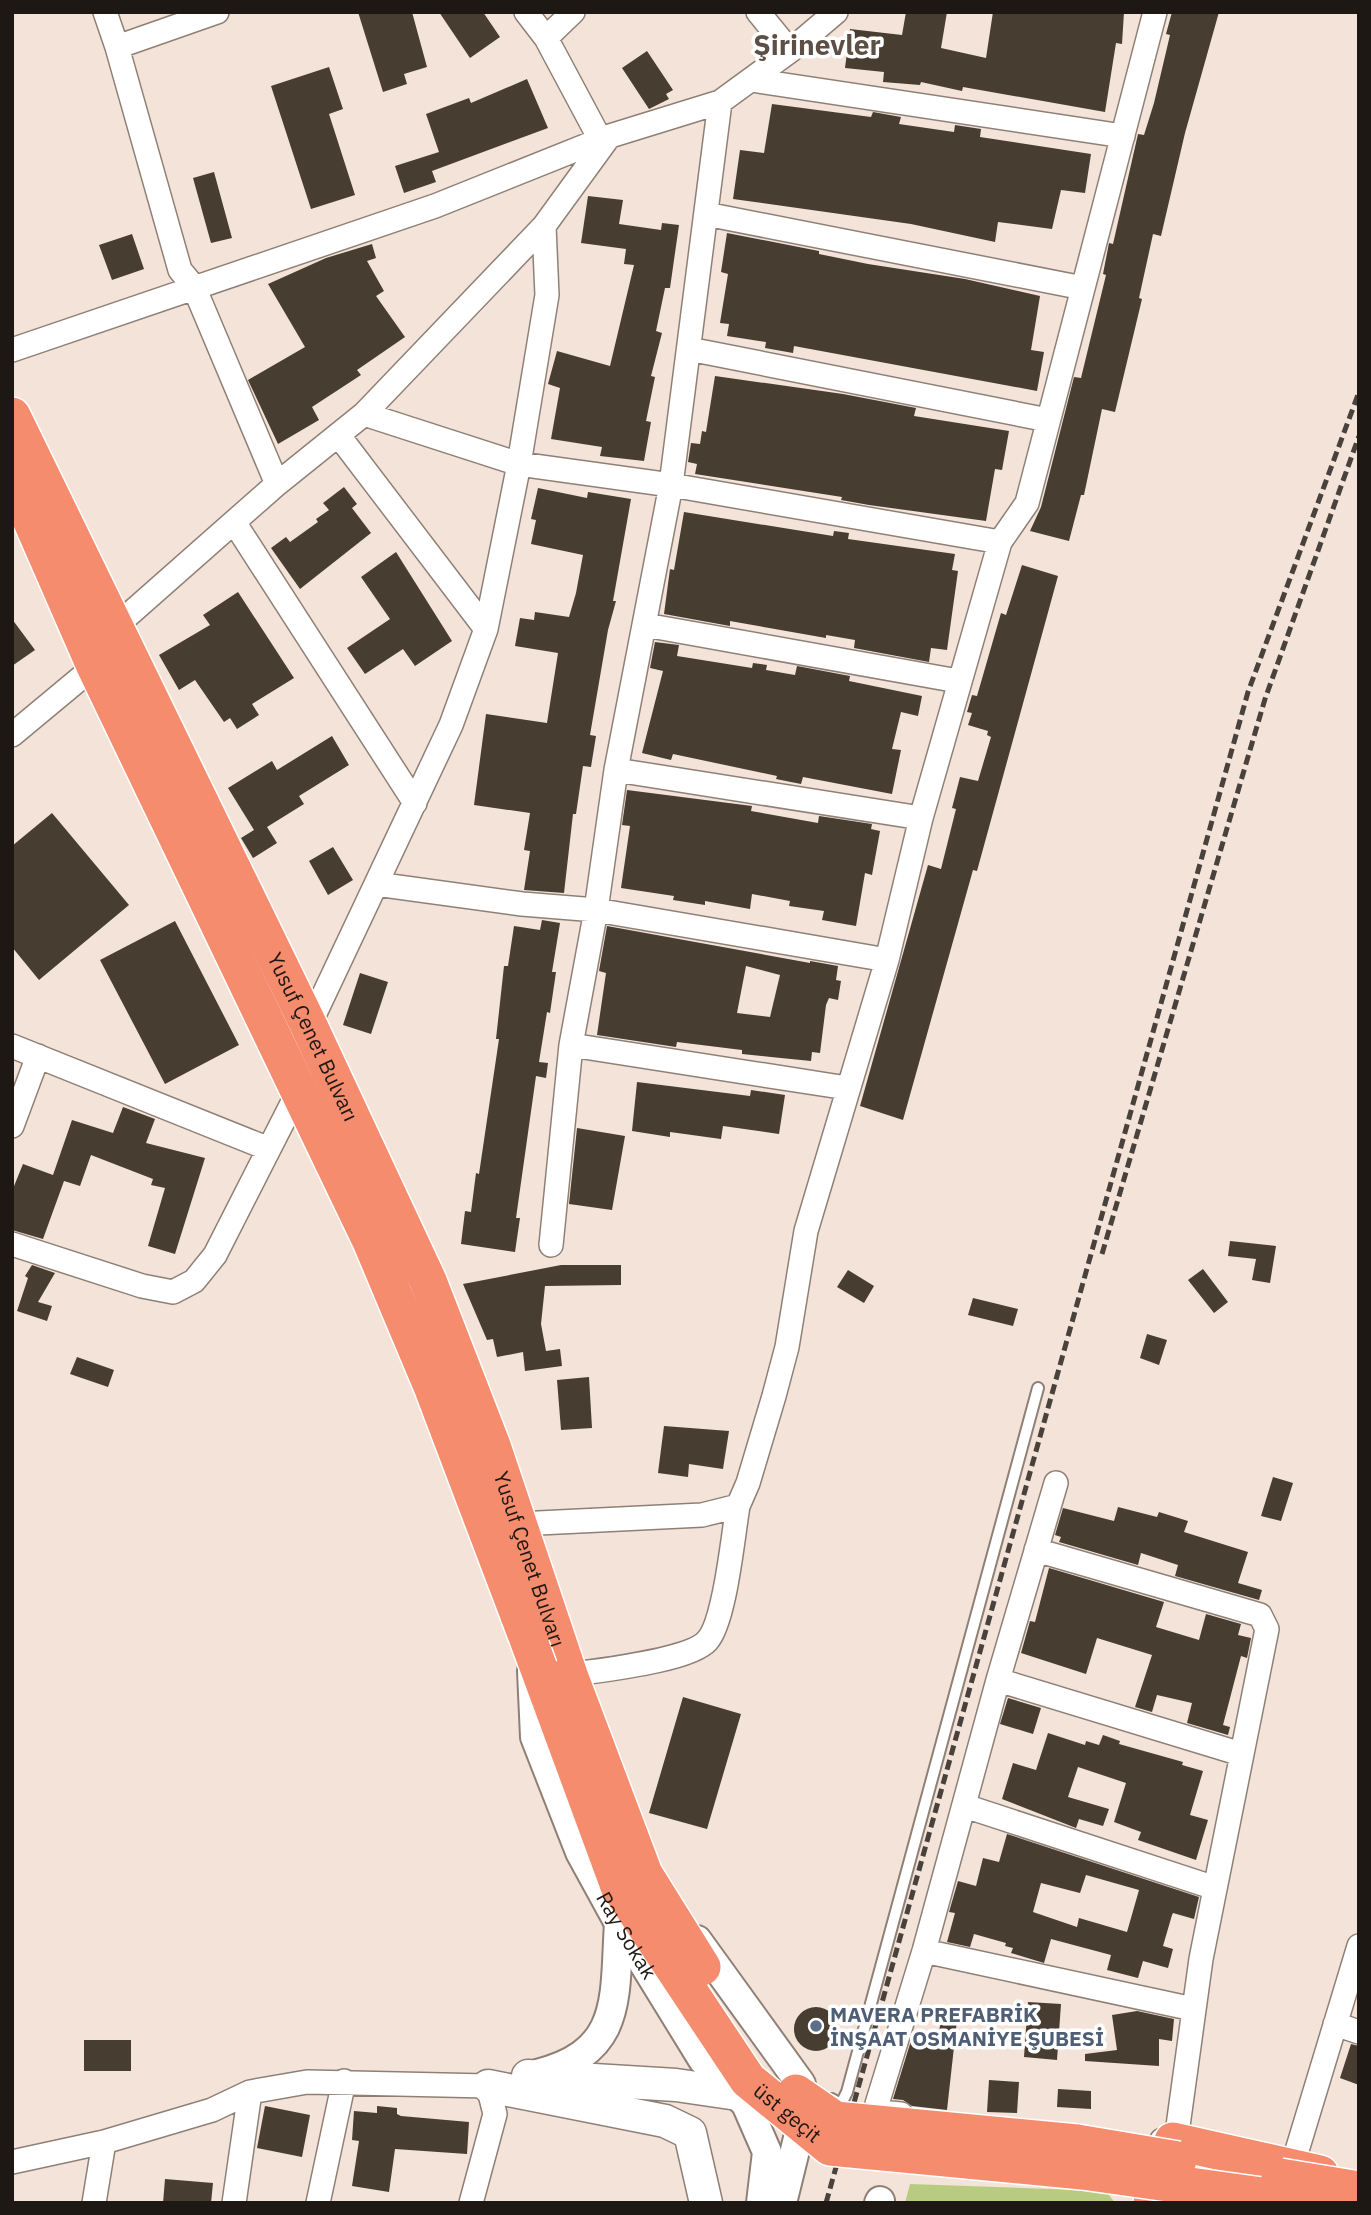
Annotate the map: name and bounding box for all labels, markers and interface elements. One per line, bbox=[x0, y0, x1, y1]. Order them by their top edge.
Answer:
district label: Şirinevler bbox=[753, 26, 881, 63]
street label: Yusuf Çenet Bulvarı bbox=[261, 948, 365, 1126]
street label: Yusuf Çenet Bulvarı bbox=[487, 1467, 573, 1650]
street label: Ray Sokak bbox=[590, 1886, 664, 1984]
place label: MAVERA PREFABRİK İNŞAAT OSMANİYE ŞUBESİ bbox=[830, 2000, 1104, 2052]
marker: MAVERA PREFABRİK İNŞAAT OSMANİYE ŞUBESİ bbox=[808, 2018, 824, 2034]
street label: üst geçit bbox=[748, 2076, 828, 2149]

